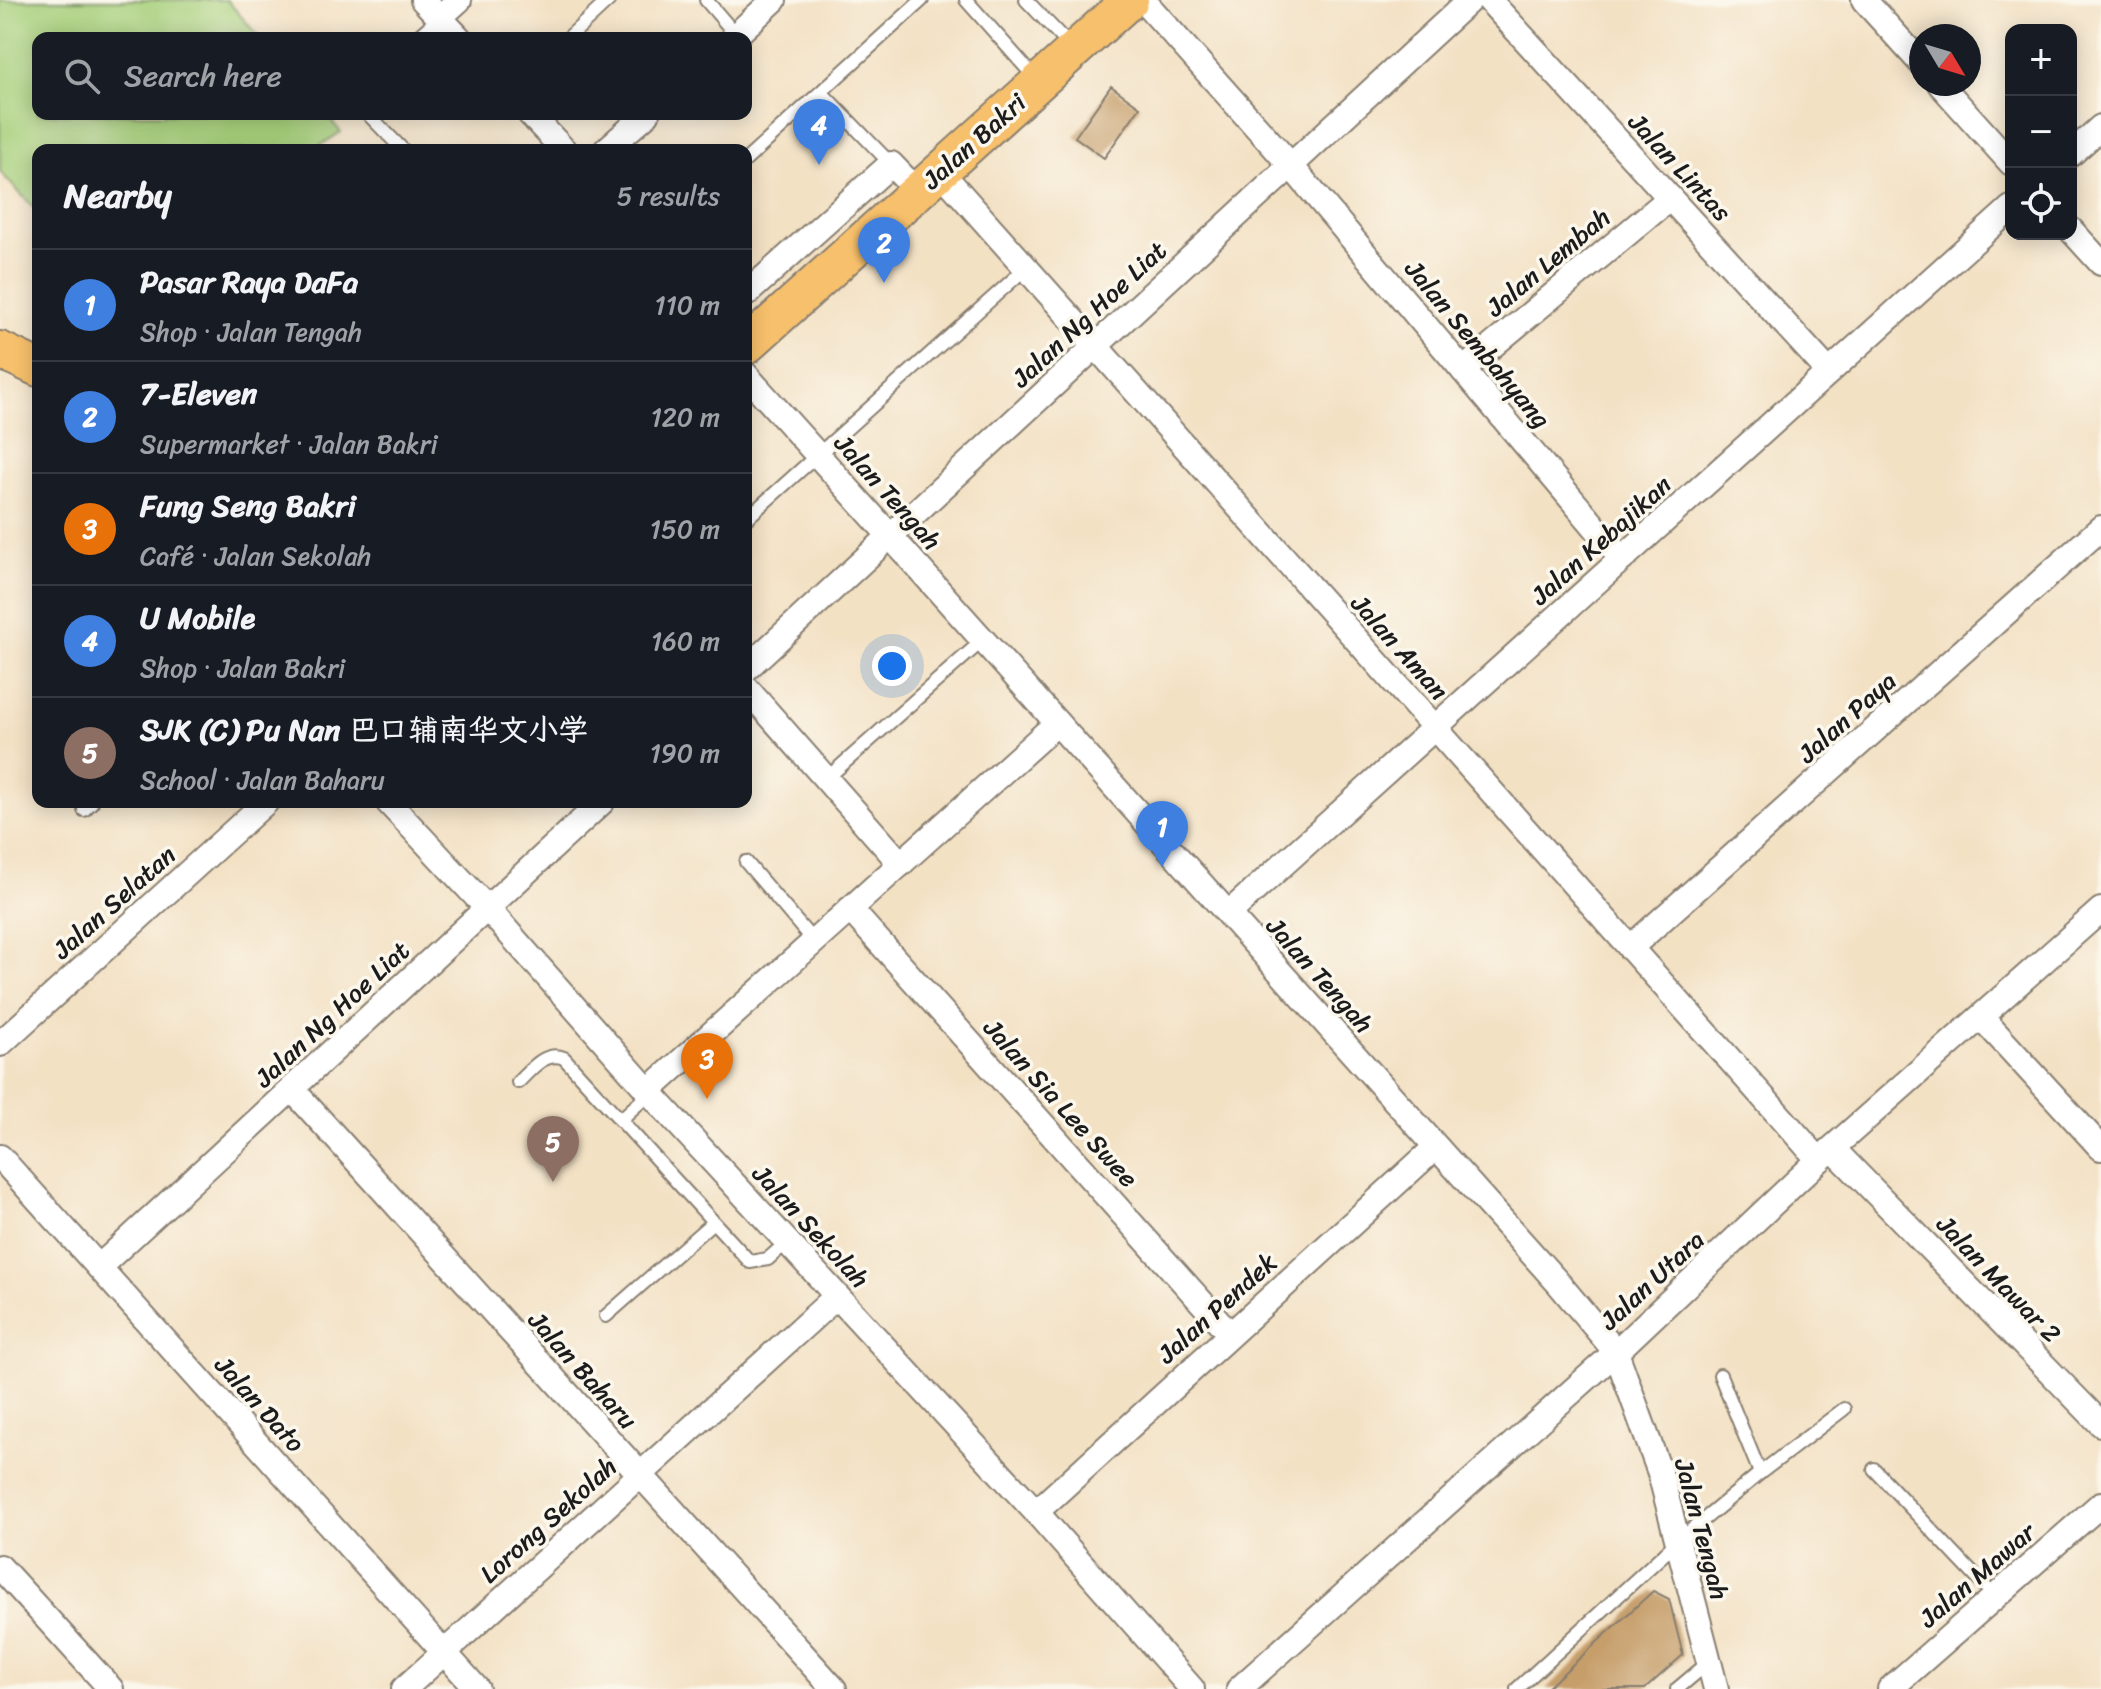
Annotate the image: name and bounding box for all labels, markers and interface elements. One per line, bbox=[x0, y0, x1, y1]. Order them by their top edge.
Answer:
north arrow bbox=[1909, 24, 1981, 96]
map controls bbox=[2005, 24, 2077, 240]
button: + bbox=[2005, 24, 2077, 96]
search box bbox=[32, 32, 752, 120]
text: Search here bbox=[124, 49, 282, 103]
icon: search bbox=[60, 54, 104, 98]
street label: Jalan Bakri bbox=[910, 81, 1038, 202]
button: − bbox=[2005, 96, 2077, 168]
pin: 4 bbox=[793, 99, 845, 165]
street label: Jalan Lintas bbox=[1616, 101, 1743, 233]
text: Nearby bbox=[64, 166, 172, 226]
button: locate bbox=[2005, 168, 2077, 240]
text: 5 results bbox=[617, 173, 720, 219]
street label: Jalan Lembah bbox=[1474, 196, 1621, 329]
pin: 2 bbox=[858, 217, 910, 283]
street label: Jalan Ng Hoe Liat bbox=[999, 229, 1178, 400]
street label: Jalan Sembahyang bbox=[1392, 248, 1563, 439]
text: Pasar Raya DaFa bbox=[140, 255, 358, 309]
text: 1 bbox=[84, 282, 96, 328]
text: 110 m bbox=[655, 282, 720, 328]
text: Shop · Jalan Tengah bbox=[140, 309, 362, 355]
text: 7-Eleven bbox=[140, 367, 257, 421]
text: 2 bbox=[82, 394, 98, 440]
text: 120 m bbox=[651, 394, 720, 440]
text: Supermarket · Jalan Bakri bbox=[140, 421, 438, 467]
street label: Jalan Tengah bbox=[822, 422, 953, 561]
street label: Jalan Kebajikan bbox=[1519, 463, 1683, 617]
text: Fung Seng Bakri bbox=[140, 479, 356, 533]
text: 3 bbox=[83, 506, 97, 552]
text: 150 m bbox=[650, 506, 720, 552]
text: Café · Jalan Sekolah bbox=[140, 533, 371, 579]
street label: Jalan Aman bbox=[1339, 582, 1461, 711]
text: U Mobile bbox=[140, 591, 255, 645]
text: 4 bbox=[82, 618, 98, 664]
text: 160 m bbox=[651, 618, 720, 664]
text: Shop · Jalan Bakri bbox=[140, 645, 345, 691]
your location bbox=[872, 646, 912, 686]
street label: Jalan Paya bbox=[1786, 659, 1907, 775]
text: SJK (C) Pu Nan 巴口辅南华文小学 bbox=[140, 703, 588, 757]
text: 5 bbox=[82, 730, 98, 776]
text: 190 m bbox=[650, 730, 720, 776]
text: School · Jalan Baharu bbox=[140, 757, 385, 803]
pin: 1 bbox=[1136, 801, 1188, 867]
street label: Jalan Selatan bbox=[41, 833, 187, 971]
street label: Jalan Tengah bbox=[1254, 905, 1385, 1044]
street label: Jalan Ng Hoe Liat bbox=[242, 929, 421, 1100]
street label: Jalan Sia Lee Swee bbox=[971, 1007, 1150, 1198]
pin: 3 bbox=[681, 1033, 733, 1099]
pin: 5 bbox=[527, 1116, 579, 1182]
street label: Jalan Sekolah bbox=[740, 1152, 881, 1299]
street label: Jalan Mawar 2 bbox=[1924, 1203, 2073, 1354]
street label: Jalan Utara bbox=[1588, 1219, 1716, 1342]
street label: Jalan Pendek bbox=[1145, 1241, 1288, 1376]
street label: Jalan Baharu bbox=[516, 1299, 649, 1440]
street label: Jalan Dato bbox=[202, 1344, 317, 1464]
street label: Lorong Sekolah bbox=[468, 1445, 628, 1595]
street label: Jalan Tengah bbox=[1661, 1452, 1743, 1605]
street label: Jalan Mawar bbox=[1907, 1510, 2047, 1640]

